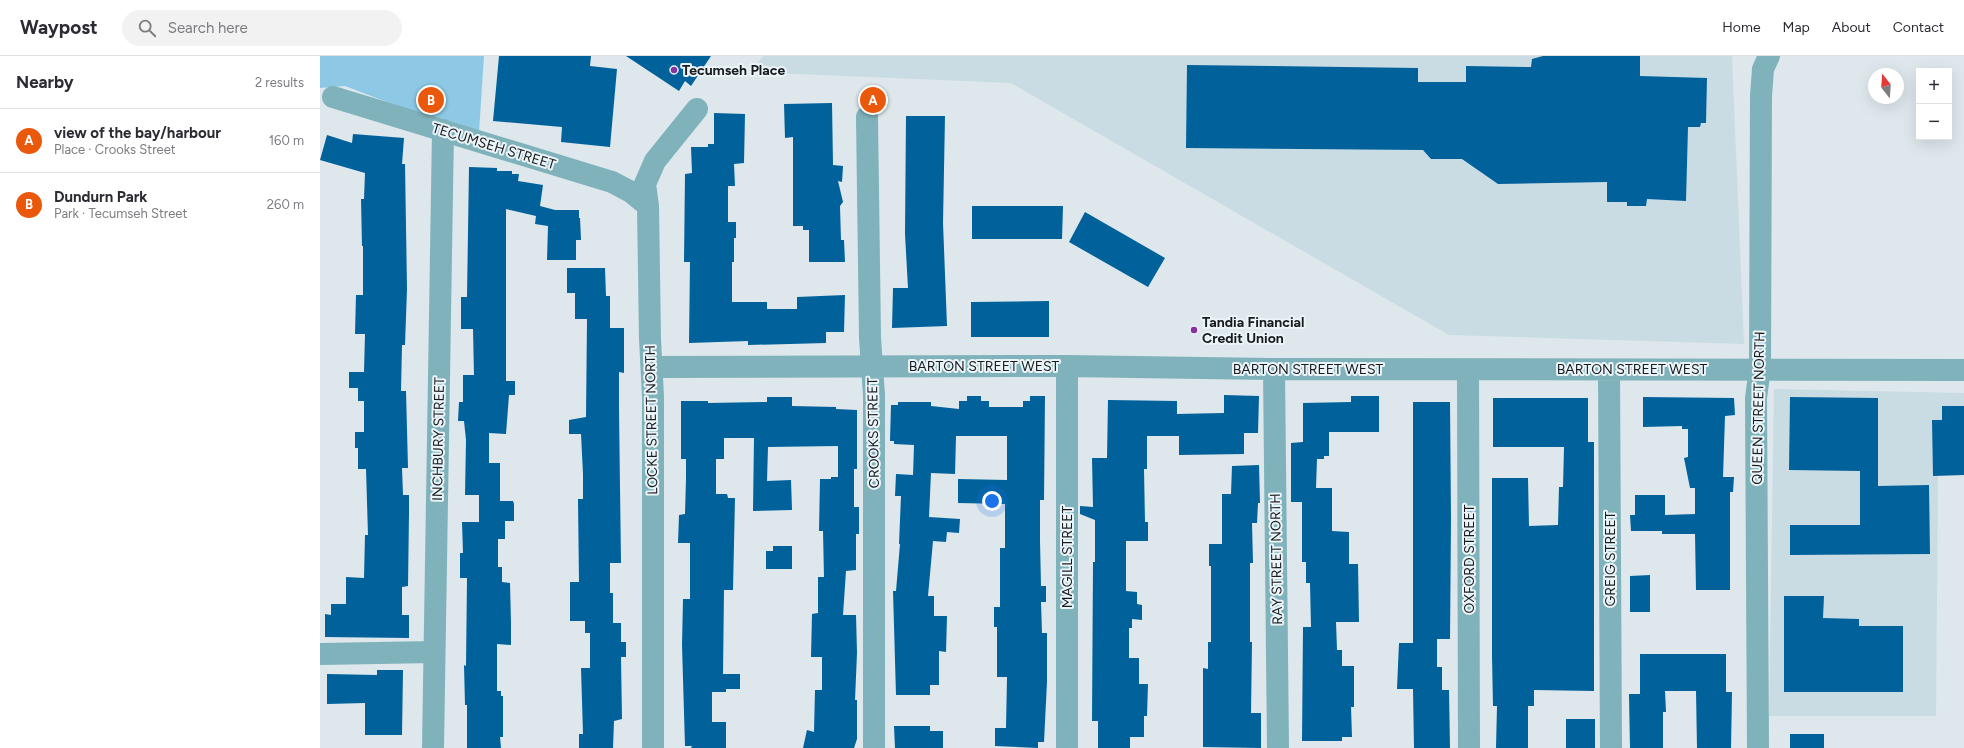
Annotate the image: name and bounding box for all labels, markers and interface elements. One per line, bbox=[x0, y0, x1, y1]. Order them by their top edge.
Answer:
search box bbox=[122, 10, 402, 46]
text: Waypost bbox=[20, 16, 98, 39]
icon: search bbox=[136, 17, 158, 39]
text: Search here bbox=[168, 19, 248, 37]
text: Home bbox=[1722, 19, 1761, 36]
text: Map bbox=[1783, 19, 1810, 36]
text: About bbox=[1832, 19, 1871, 36]
text: Contact bbox=[1893, 19, 1944, 36]
place label: Tecumseh Place bbox=[682, 62, 785, 79]
marker: Tecumseh Place bbox=[669, 65, 679, 75]
north arrow bbox=[1868, 68, 1904, 104]
map controls bbox=[1916, 68, 1952, 140]
button: + bbox=[1916, 68, 1952, 104]
text: Nearby bbox=[16, 72, 74, 92]
text: 2 results bbox=[255, 75, 304, 90]
pin: B bbox=[418, 85, 444, 115]
pin: A bbox=[860, 85, 886, 115]
button: − bbox=[1916, 104, 1952, 140]
street label: TECUMSEH STREET bbox=[430, 120, 558, 173]
text: view of the bay/harbour bbox=[54, 124, 221, 142]
text: A bbox=[24, 133, 34, 148]
text: 160 m bbox=[269, 133, 304, 148]
text: Place · Crooks Street bbox=[54, 142, 176, 157]
text: Dundurn Park bbox=[54, 188, 147, 206]
text: B bbox=[25, 197, 33, 212]
text: 260 m bbox=[267, 197, 304, 212]
text: Park · Tecumseh Street bbox=[54, 206, 187, 221]
place label: Tandia Financial Credit Union bbox=[1202, 314, 1304, 347]
marker: Tandia Financial Credit Union bbox=[1189, 325, 1199, 335]
street label: QUEEN STREET NORTH bbox=[1749, 331, 1768, 485]
street label: LOCKE STREET NORTH bbox=[642, 345, 661, 495]
street label: BARTON STREET WEST bbox=[909, 358, 1060, 375]
street label: BARTON STREET WEST bbox=[1233, 361, 1384, 378]
street label: BARTON STREET WEST bbox=[1557, 361, 1708, 378]
street label: INCHBURY STREET bbox=[429, 377, 448, 501]
street label: CROOKS STREET bbox=[864, 377, 883, 488]
your location bbox=[982, 491, 1002, 511]
street label: RAY STREET NORTH bbox=[1267, 493, 1286, 625]
street label: OXFORD STREET bbox=[1461, 504, 1478, 614]
street label: MAGILL STREET bbox=[1059, 505, 1076, 608]
street label: GREIG STREET bbox=[1602, 511, 1619, 606]

